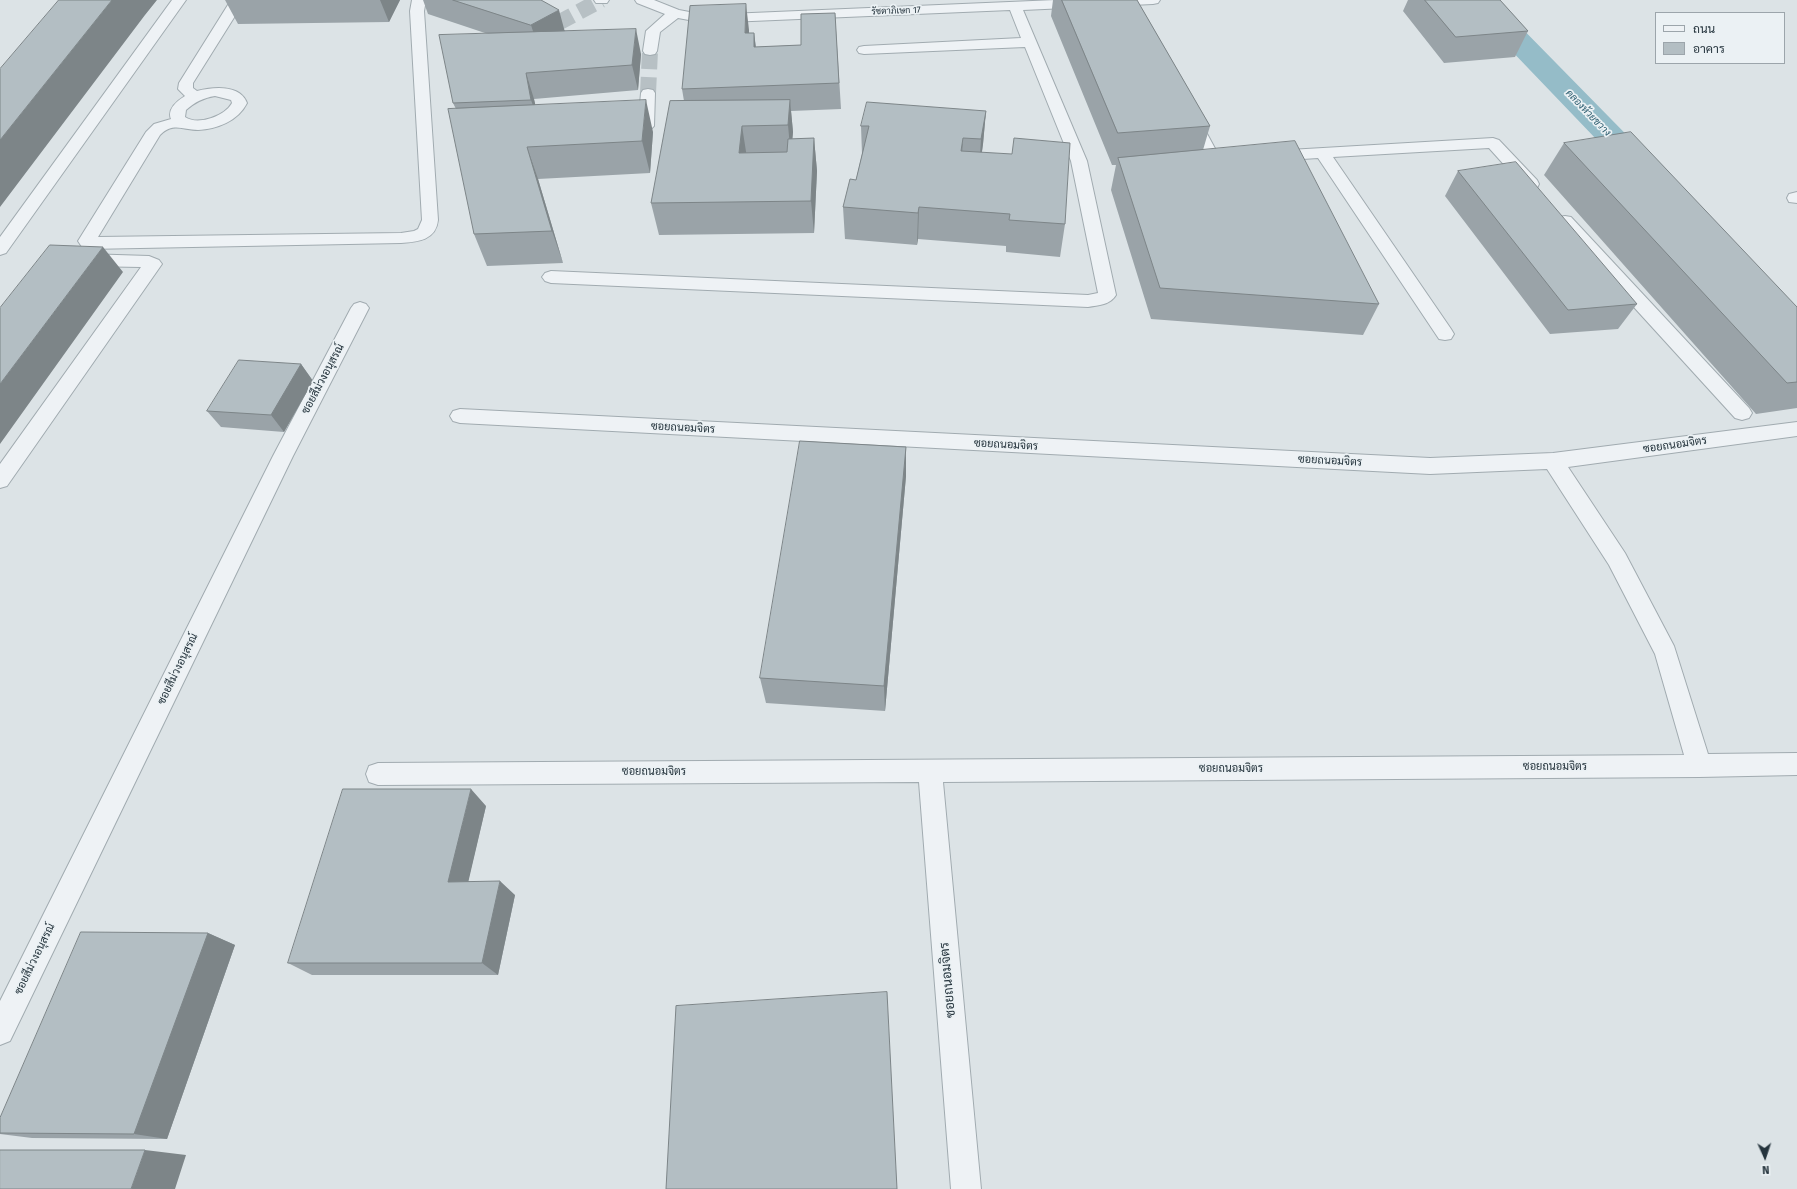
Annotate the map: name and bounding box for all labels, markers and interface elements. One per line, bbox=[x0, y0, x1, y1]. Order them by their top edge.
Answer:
street label: รัชดาภิเษก 17 bbox=[871, 5, 921, 17]
legend bbox=[1655, 12, 1785, 64]
text: ถนน bbox=[1693, 22, 1715, 36]
text: อาคาร bbox=[1693, 42, 1725, 56]
water label: คลองห้วยขวาง bbox=[1563, 87, 1613, 139]
street label: ซอยสีม่วงอนุสรณ์ bbox=[299, 342, 347, 416]
street label: ซอยถนอมจิตร bbox=[651, 420, 715, 436]
street label: ซอยถนอมจิตร bbox=[1642, 434, 1708, 456]
street label: ซอยถนอมจิตร bbox=[974, 437, 1038, 453]
street label: ซอยถนอมจิตร bbox=[1298, 453, 1362, 469]
street label: ซอยสีม่วงอนุสรณ์ bbox=[155, 631, 201, 707]
street label: ซอยถนอมจิตร bbox=[1523, 760, 1587, 774]
street label: ซอยถนอมจิตร bbox=[1199, 762, 1263, 776]
street label: ซอยถนอมจิตร bbox=[622, 765, 686, 779]
street label: ซอยสีม่วงอนุสรณ์ bbox=[12, 921, 58, 997]
street label: ซอยถนอมจิตร bbox=[937, 941, 959, 1019]
north arrow bbox=[1745, 1137, 1785, 1177]
text: N bbox=[1762, 1163, 1770, 1176]

